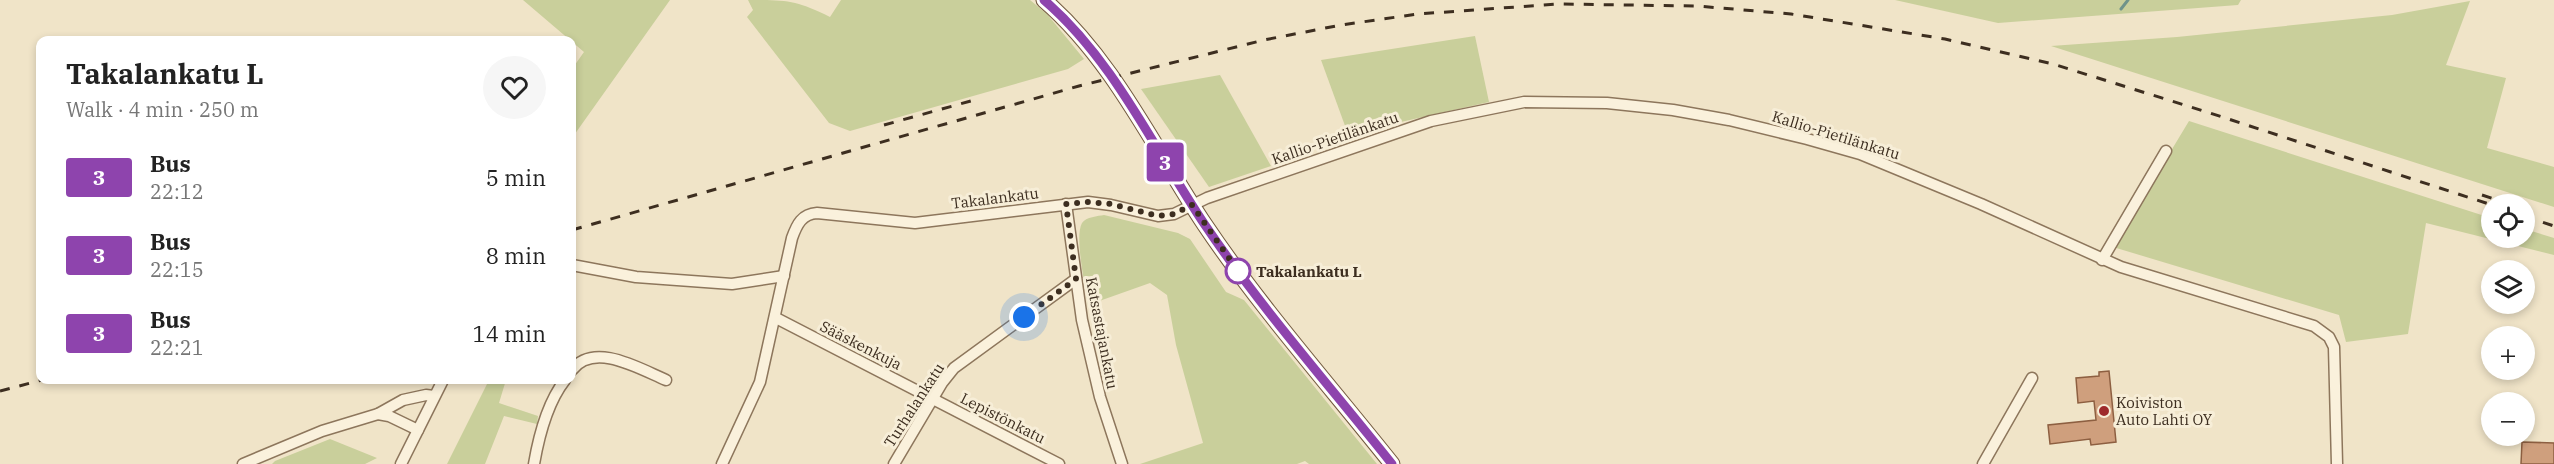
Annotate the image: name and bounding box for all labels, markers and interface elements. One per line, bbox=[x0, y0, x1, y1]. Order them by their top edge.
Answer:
text: Takalankatu L bbox=[66, 55, 264, 92]
button: heart bbox=[483, 56, 546, 119]
text: Walk · 4 min · 250 m bbox=[66, 96, 259, 123]
street label: Kallio-Pietilänkatu bbox=[1269, 107, 1401, 169]
street label: Kallio-Pietilänkatu bbox=[1770, 107, 1902, 163]
line badge: 3 bbox=[1146, 142, 1184, 182]
text: 3 bbox=[1159, 148, 1171, 176]
text: Bus bbox=[150, 149, 191, 178]
text: 3 bbox=[93, 163, 105, 191]
text: 5 min bbox=[486, 163, 546, 192]
text: 22:12 bbox=[150, 178, 204, 205]
street label: Takalankatu bbox=[950, 183, 1040, 213]
map controls bbox=[2481, 194, 2535, 446]
button: locate bbox=[2481, 194, 2535, 248]
text: Bus bbox=[150, 227, 191, 256]
text: 3 bbox=[93, 241, 105, 269]
text: 8 min bbox=[486, 241, 546, 270]
text: 22:15 bbox=[150, 256, 204, 283]
marker: Takalankatu L bbox=[1225, 258, 1251, 284]
button: layers bbox=[2481, 260, 2535, 314]
place label: Takalankatu L bbox=[1256, 262, 1362, 281]
street label: Katsastajankatu bbox=[1082, 275, 1122, 391]
your location bbox=[1009, 302, 1039, 332]
text: Bus bbox=[150, 305, 191, 334]
street label: Sääskenkuja bbox=[817, 316, 905, 374]
text: 3 bbox=[93, 319, 105, 347]
text: 14 min bbox=[473, 319, 546, 348]
button: + bbox=[2481, 326, 2535, 380]
text: 22:21 bbox=[150, 334, 204, 361]
street label: Turhalankatu bbox=[880, 359, 948, 451]
street label: Lepistönkatu bbox=[957, 388, 1049, 448]
button: − bbox=[2481, 392, 2535, 446]
place label: Koiviston Auto Lahti OY bbox=[2116, 393, 2213, 429]
marker: Koiviston Auto Lahti OY bbox=[2097, 404, 2111, 418]

